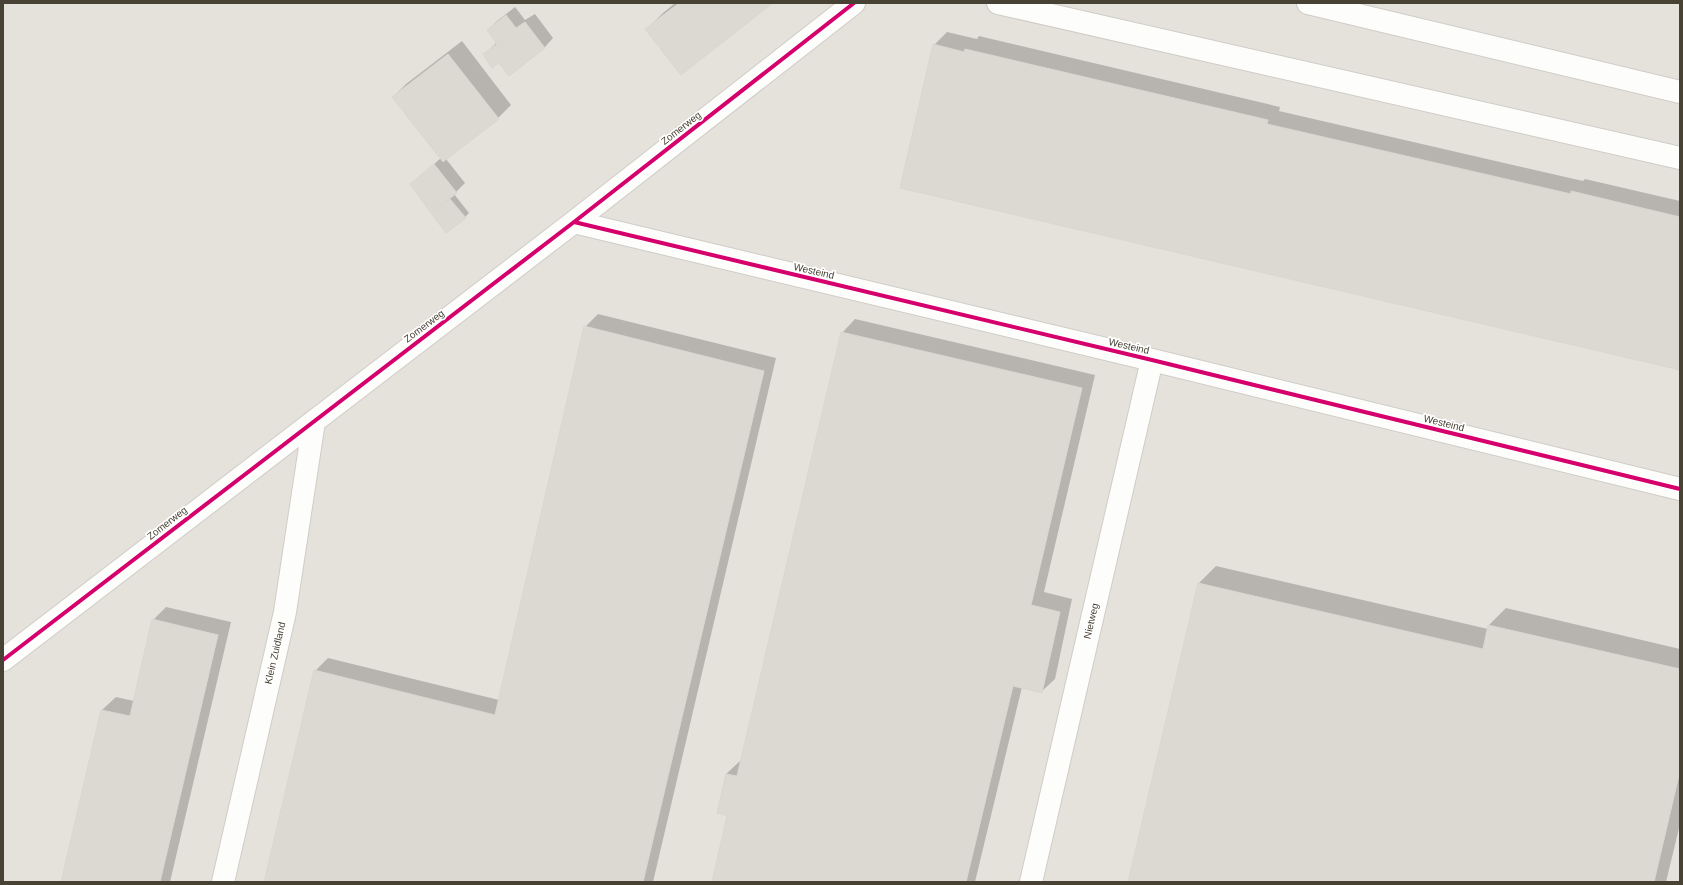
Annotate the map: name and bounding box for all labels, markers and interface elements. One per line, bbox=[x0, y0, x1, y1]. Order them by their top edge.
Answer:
street label: Zomerweg bbox=[659, 109, 703, 147]
street label: Westeind bbox=[793, 261, 835, 281]
street label: Zomerweg bbox=[402, 307, 446, 345]
street label: Westeind bbox=[1108, 336, 1150, 356]
street label: Westeind bbox=[1423, 413, 1465, 433]
street label: Zomerweg bbox=[145, 504, 189, 542]
street label: Nietweg bbox=[1082, 602, 1100, 640]
street label: Klein Zuidland bbox=[263, 621, 287, 685]

